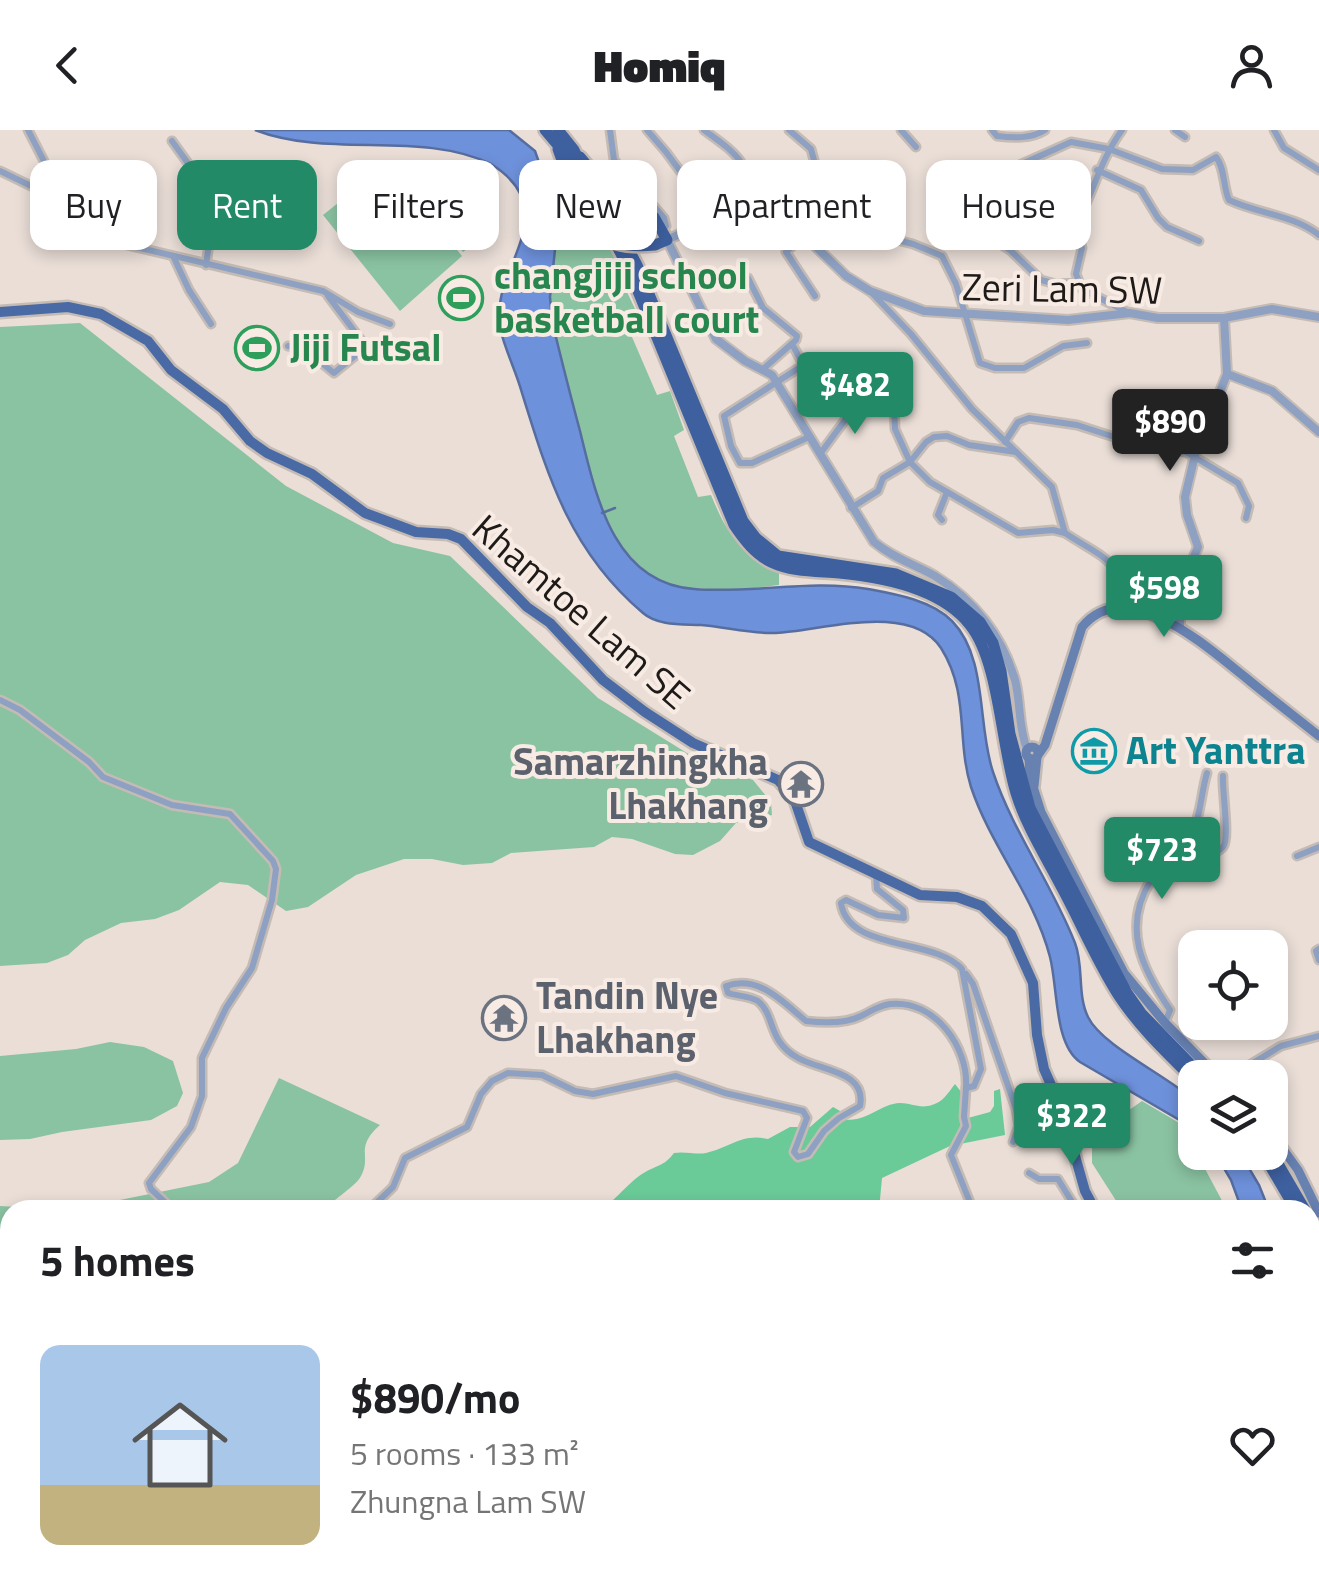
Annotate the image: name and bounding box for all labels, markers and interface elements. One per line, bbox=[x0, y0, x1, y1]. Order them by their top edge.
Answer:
text: Homiq bbox=[594, 31, 725, 99]
icon: back bbox=[40, 38, 95, 93]
icon: person bbox=[1224, 38, 1279, 93]
chip: Buy bbox=[30, 160, 157, 250]
chip: Rent bbox=[177, 160, 317, 250]
chip: Filters bbox=[337, 160, 499, 250]
chip: New bbox=[519, 160, 657, 250]
chip: Apartment bbox=[677, 160, 906, 250]
chip: House bbox=[926, 160, 1091, 250]
place label: changjiji school basketball court bbox=[494, 246, 759, 348]
street label: Zeri Lam SW bbox=[961, 257, 1163, 319]
sports icon: changjiji school basketball court bbox=[438, 275, 484, 321]
place label: Jiji Futsal bbox=[290, 318, 441, 376]
sports icon: Jiji Futsal bbox=[234, 325, 280, 371]
pin: $482 bbox=[796, 352, 914, 437]
text: $482 bbox=[819, 360, 891, 408]
pin: $890 bbox=[1111, 389, 1229, 474]
text: $890 bbox=[1134, 397, 1206, 445]
street label: Khamtoe Lam SE bbox=[460, 500, 704, 723]
pin: $598 bbox=[1105, 555, 1223, 640]
text: $598 bbox=[1128, 563, 1200, 611]
place label: Art Yanttra bbox=[1126, 721, 1306, 779]
museum icon: Art Yanttra bbox=[1071, 728, 1117, 774]
place label: Samarzhingkha Lhakhang bbox=[513, 732, 768, 834]
temple icon: Samarzhingkha Lhakhang bbox=[778, 761, 824, 807]
pin: $723 bbox=[1103, 817, 1221, 902]
text: $723 bbox=[1126, 825, 1198, 873]
map controls bbox=[1178, 930, 1288, 1170]
button: locate bbox=[1178, 930, 1288, 1040]
place label: Tandin Nye Lhakhang bbox=[536, 966, 718, 1068]
temple icon: Tandin Nye Lhakhang bbox=[481, 995, 527, 1041]
button: layers bbox=[1178, 1060, 1288, 1170]
pin: $322 bbox=[1013, 1083, 1131, 1168]
text: $322 bbox=[1036, 1091, 1108, 1139]
text: 5 homes bbox=[40, 1228, 195, 1292]
icon: filters bbox=[1225, 1233, 1280, 1288]
text: $890/mo bbox=[350, 1365, 520, 1429]
icon: home bbox=[120, 1385, 240, 1505]
icon: heart bbox=[1225, 1418, 1280, 1473]
text: 5 rooms · 133 m² bbox=[350, 1429, 579, 1477]
text: Zhungna Lam SW bbox=[350, 1477, 586, 1525]

